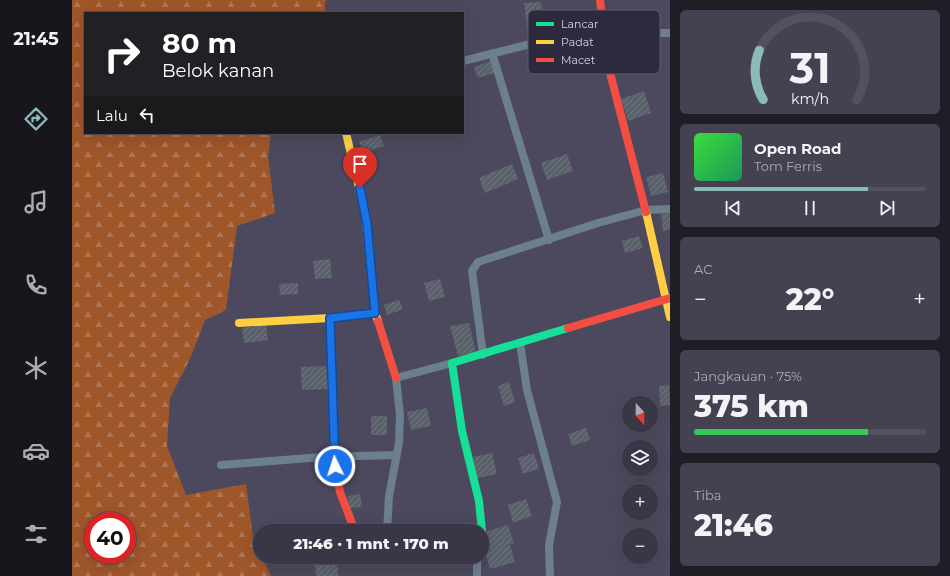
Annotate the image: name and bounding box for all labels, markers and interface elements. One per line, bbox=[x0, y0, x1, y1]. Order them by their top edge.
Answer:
legend bbox=[528, 10, 660, 74]
text: Lancar bbox=[561, 17, 599, 31]
text: 80 m bbox=[162, 26, 237, 60]
text: 21:45 bbox=[13, 28, 59, 50]
icon: right bbox=[96, 28, 148, 80]
text: Padat bbox=[561, 35, 594, 49]
text: 31 bbox=[789, 43, 830, 93]
text: Macet bbox=[561, 53, 596, 67]
text: Belok kanan bbox=[162, 60, 274, 82]
text: km/h bbox=[791, 90, 829, 108]
icon: left bbox=[136, 104, 158, 126]
icon: directions bbox=[22, 105, 50, 133]
text: Lalu bbox=[96, 106, 128, 125]
text: Open Road bbox=[754, 139, 842, 158]
pin bbox=[343, 147, 377, 188]
icon: arrive bbox=[349, 153, 371, 175]
text: Tom Ferris bbox=[754, 158, 822, 174]
icon: music bbox=[22, 188, 50, 216]
icon: previous bbox=[722, 197, 744, 219]
icon: pause bbox=[799, 197, 821, 219]
icon: next bbox=[876, 197, 898, 219]
text: AC bbox=[694, 261, 712, 277]
icon: phone bbox=[22, 271, 50, 299]
text: 22° bbox=[786, 281, 834, 318]
text: − bbox=[694, 286, 707, 313]
text: + bbox=[913, 286, 926, 313]
icon: climate bbox=[22, 354, 50, 382]
text: Jangkauan · 75% bbox=[694, 368, 802, 384]
text: 375 km bbox=[694, 388, 809, 425]
north arrow bbox=[622, 396, 658, 432]
map controls bbox=[622, 396, 658, 564]
icon: car bbox=[22, 437, 50, 465]
button: layers bbox=[622, 440, 658, 476]
position arrow bbox=[314, 445, 356, 487]
button: + bbox=[622, 484, 658, 520]
text: Tiba bbox=[694, 487, 721, 503]
text: 21:46 bbox=[694, 507, 773, 544]
speed limit sign: 40 bbox=[84, 512, 136, 564]
icon: filters bbox=[22, 520, 50, 548]
button: − bbox=[622, 528, 658, 564]
text: 21:46 · 1 mnt · 170 m bbox=[293, 534, 449, 553]

